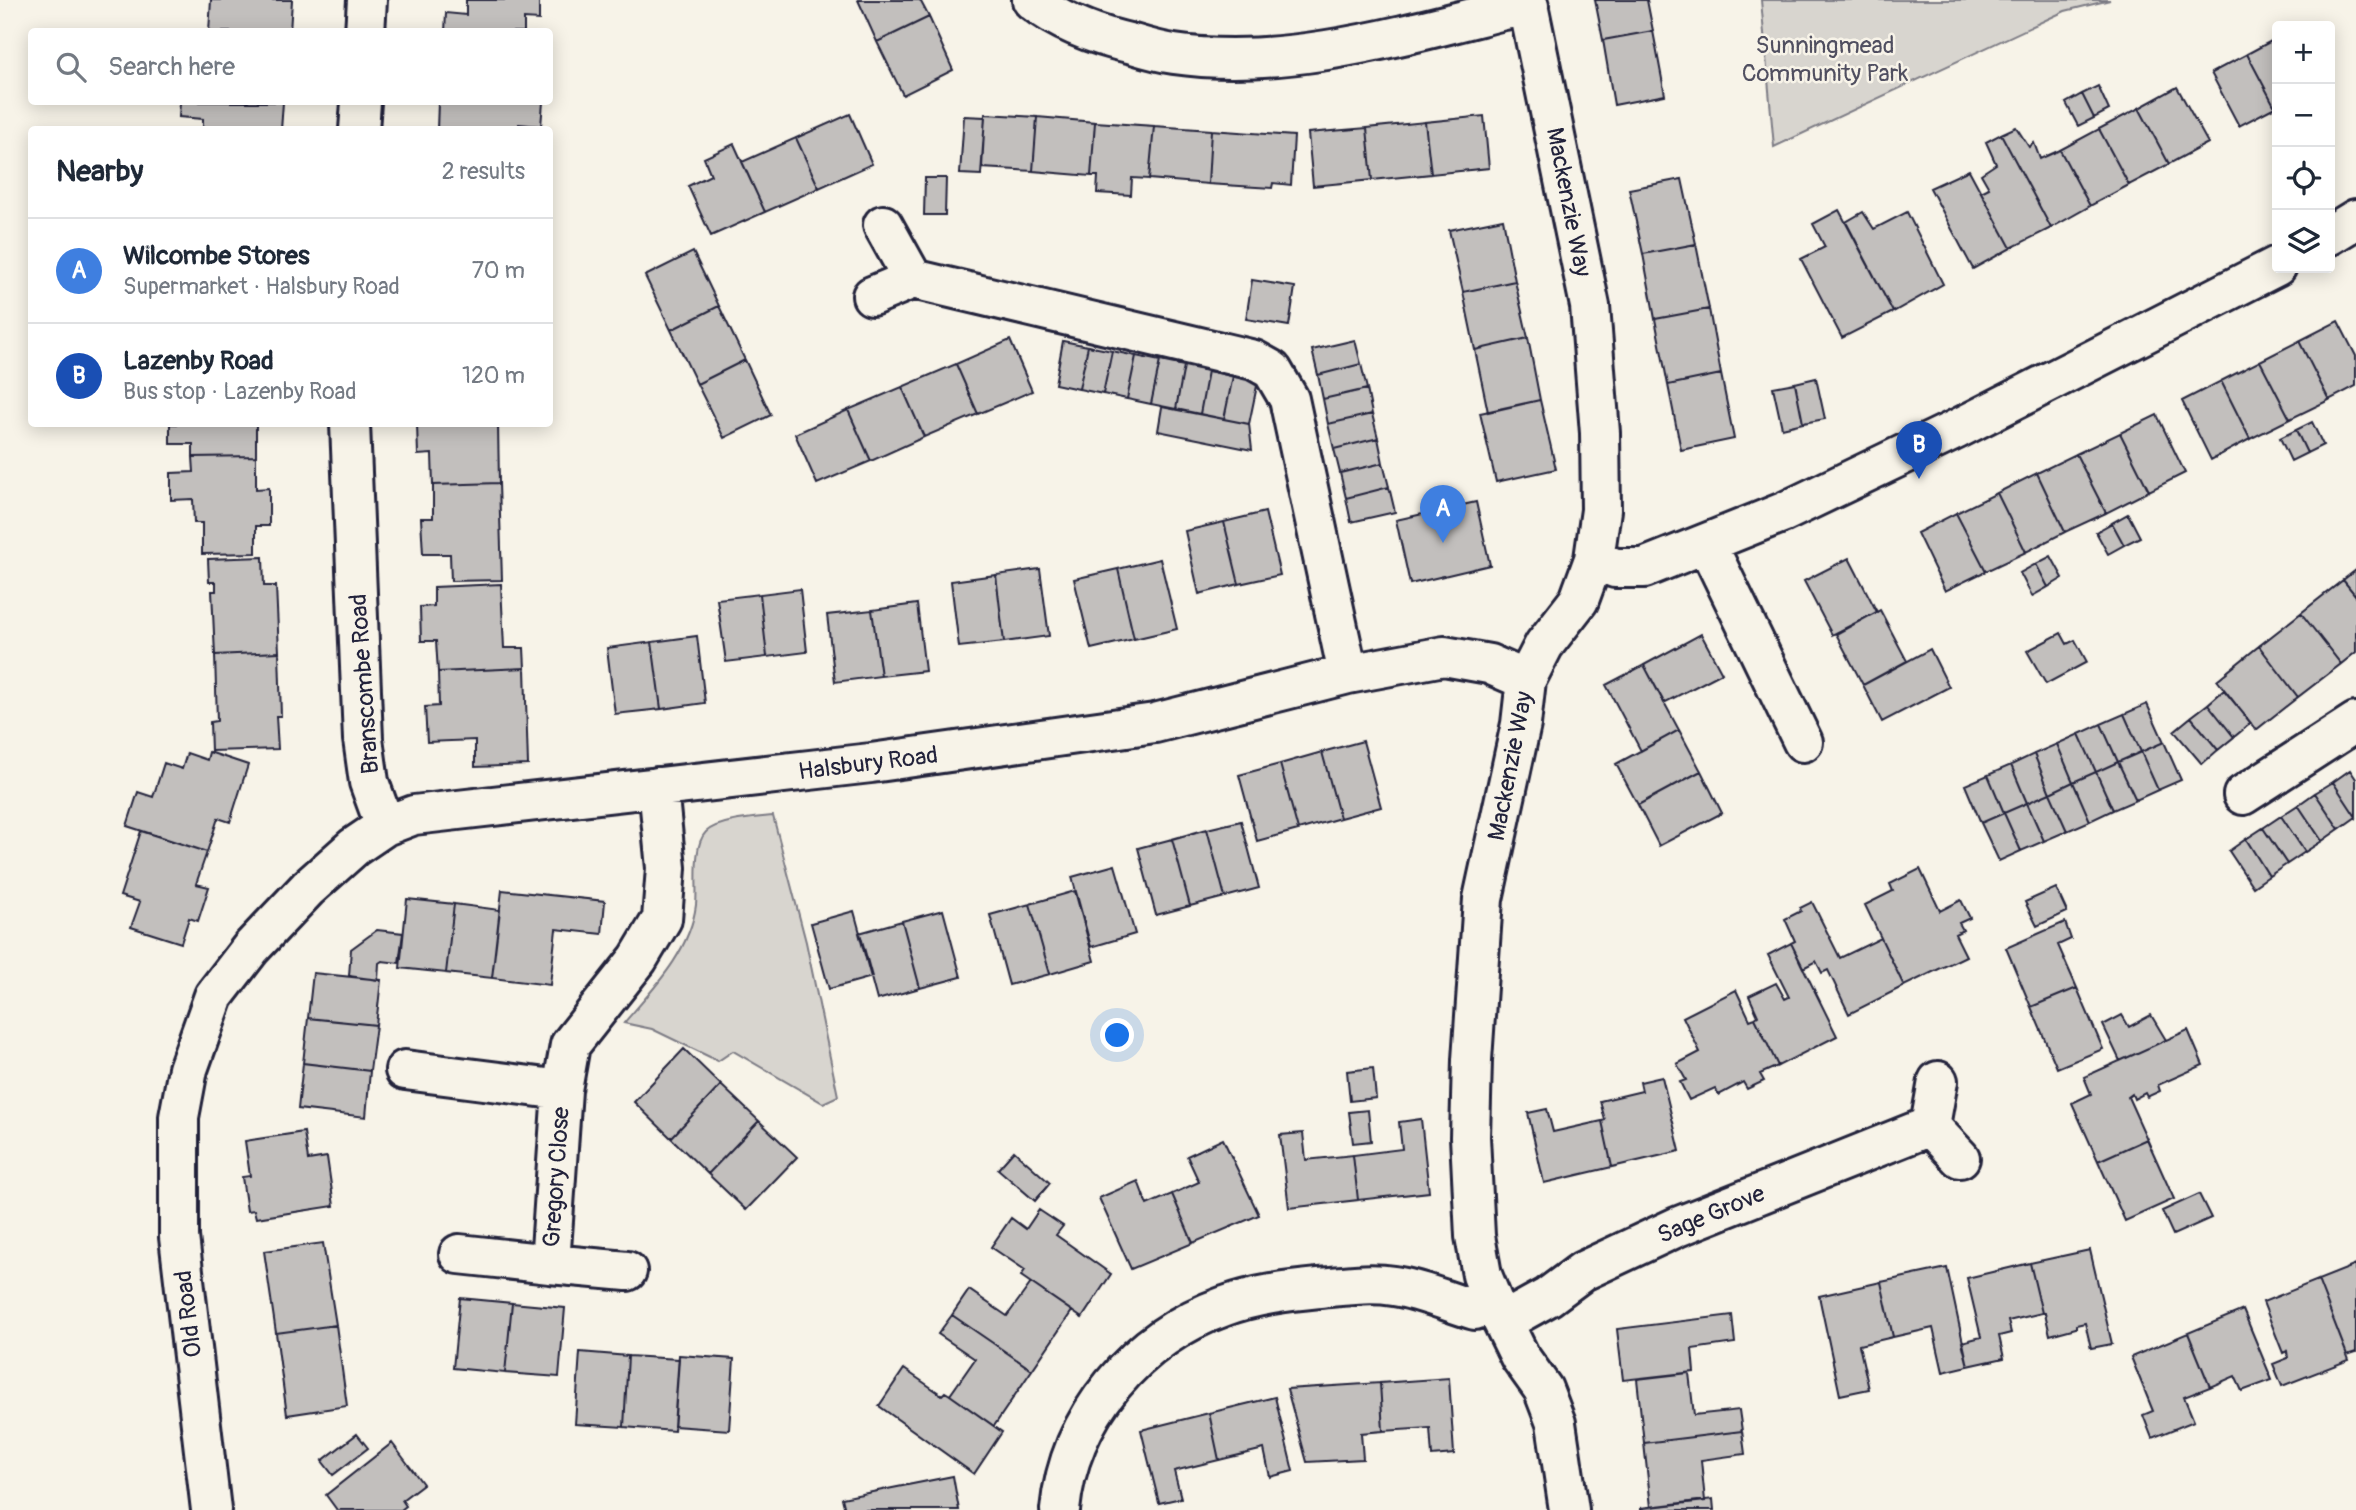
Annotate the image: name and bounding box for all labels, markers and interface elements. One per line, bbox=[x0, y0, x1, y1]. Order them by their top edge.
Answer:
map controls bbox=[2272, 21, 2335, 273]
button: + bbox=[2272, 21, 2335, 84]
search box bbox=[28, 28, 553, 105]
park label: Sunningmead Community Park bbox=[1742, 31, 1908, 88]
icon: search bbox=[52, 48, 90, 86]
text: Search here bbox=[108, 51, 235, 83]
button: − bbox=[2272, 84, 2335, 147]
street label: Mackenzie Way bbox=[1540, 125, 1597, 279]
button: locate bbox=[2272, 147, 2335, 210]
text: Nearby bbox=[56, 153, 143, 190]
text: 2 results bbox=[442, 157, 525, 186]
button: layers bbox=[2272, 210, 2335, 273]
text: Wilcombe Stores bbox=[123, 240, 310, 272]
text: A bbox=[72, 256, 86, 285]
text: 70 m bbox=[472, 256, 525, 285]
text: Supermarket · Halsbury Road bbox=[123, 272, 400, 301]
text: Lazenby Road bbox=[123, 345, 274, 377]
text: B bbox=[72, 361, 86, 390]
text: 120 m bbox=[462, 361, 525, 390]
text: Bus stop · Lazenby Road bbox=[123, 377, 357, 406]
pin: B bbox=[1896, 421, 1942, 479]
pin: A bbox=[1420, 485, 1466, 543]
street label: Branscombe Road bbox=[344, 593, 385, 775]
street label: Mackenzie Way bbox=[1482, 689, 1539, 843]
street label: Halsbury Road bbox=[797, 741, 940, 786]
your location bbox=[1100, 1018, 1134, 1052]
street label: Gregory Close bbox=[537, 1106, 576, 1248]
street label: Sage Grove bbox=[1653, 1179, 1769, 1250]
street label: Old Road bbox=[169, 1269, 208, 1359]

